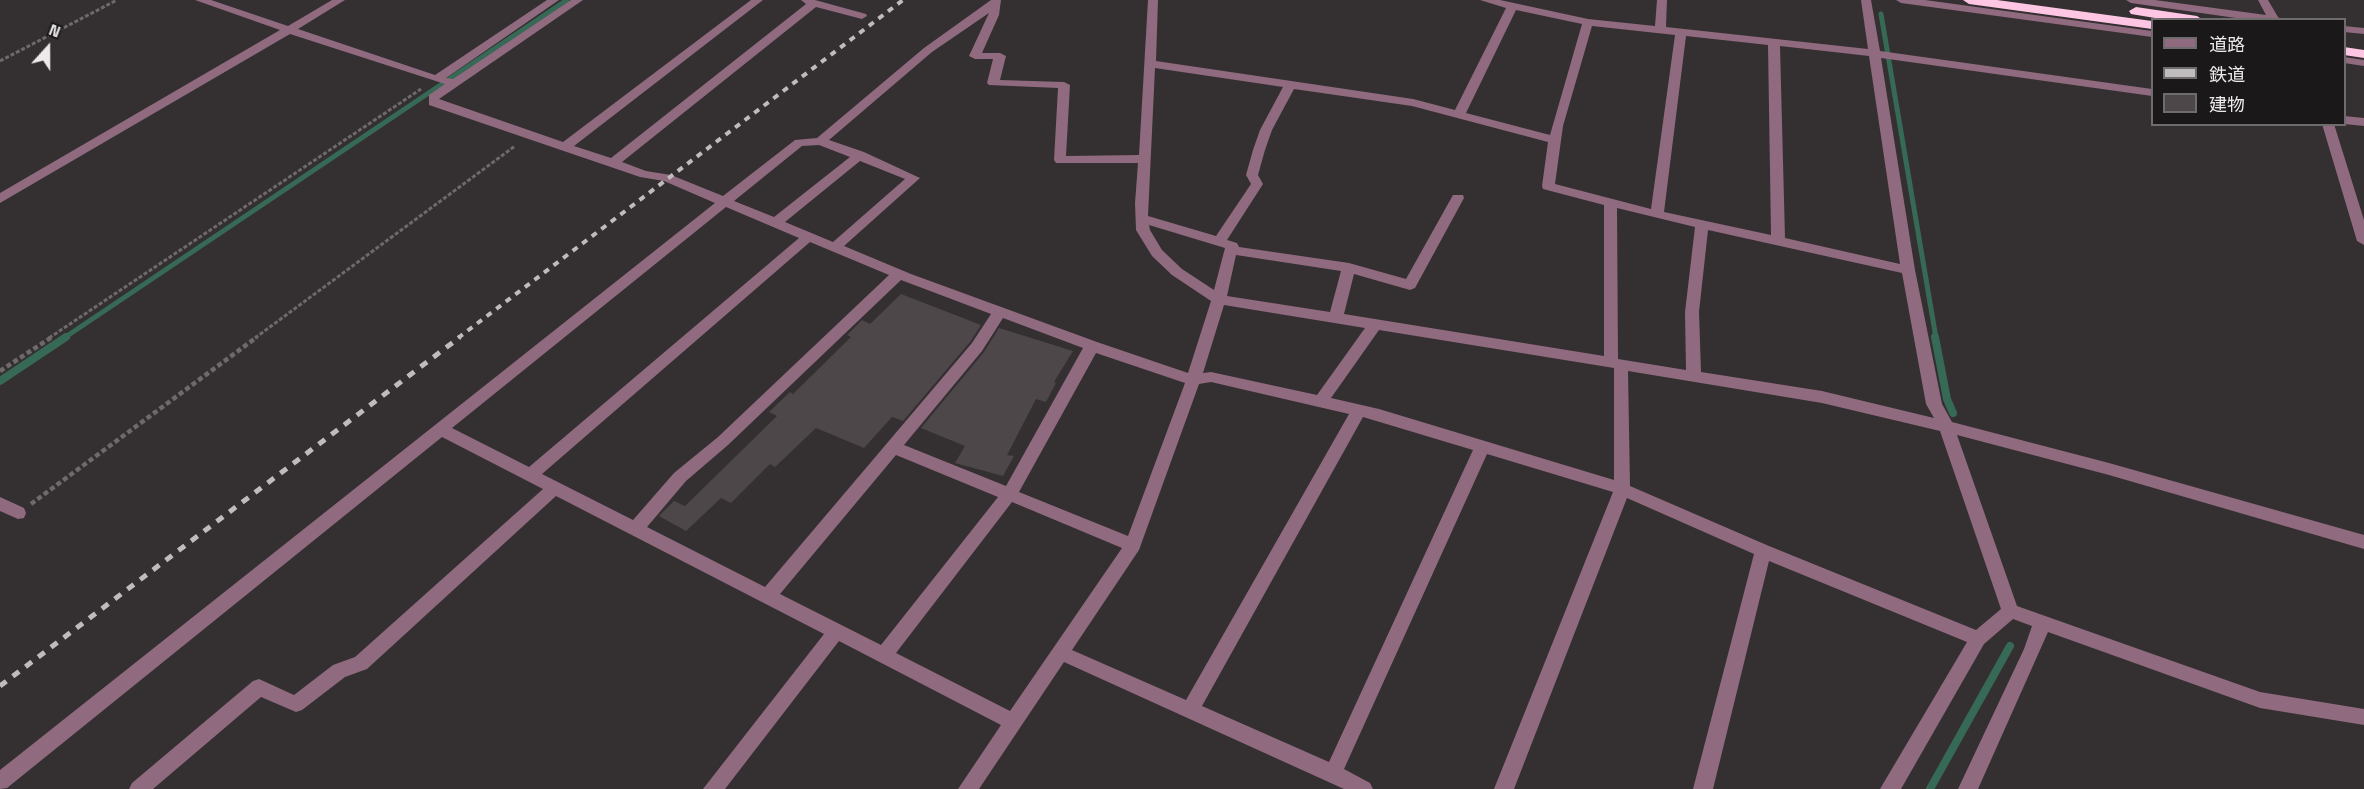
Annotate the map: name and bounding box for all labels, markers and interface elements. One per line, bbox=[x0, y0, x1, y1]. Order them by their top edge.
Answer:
north arrow bbox=[18, 18, 78, 78]
legend bbox=[2151, 18, 2346, 126]
text: N bbox=[46, 19, 63, 42]
text: 道路 bbox=[2209, 33, 2245, 56]
text: 鉄道 bbox=[2209, 63, 2245, 86]
text: 建物 bbox=[2209, 93, 2245, 116]

